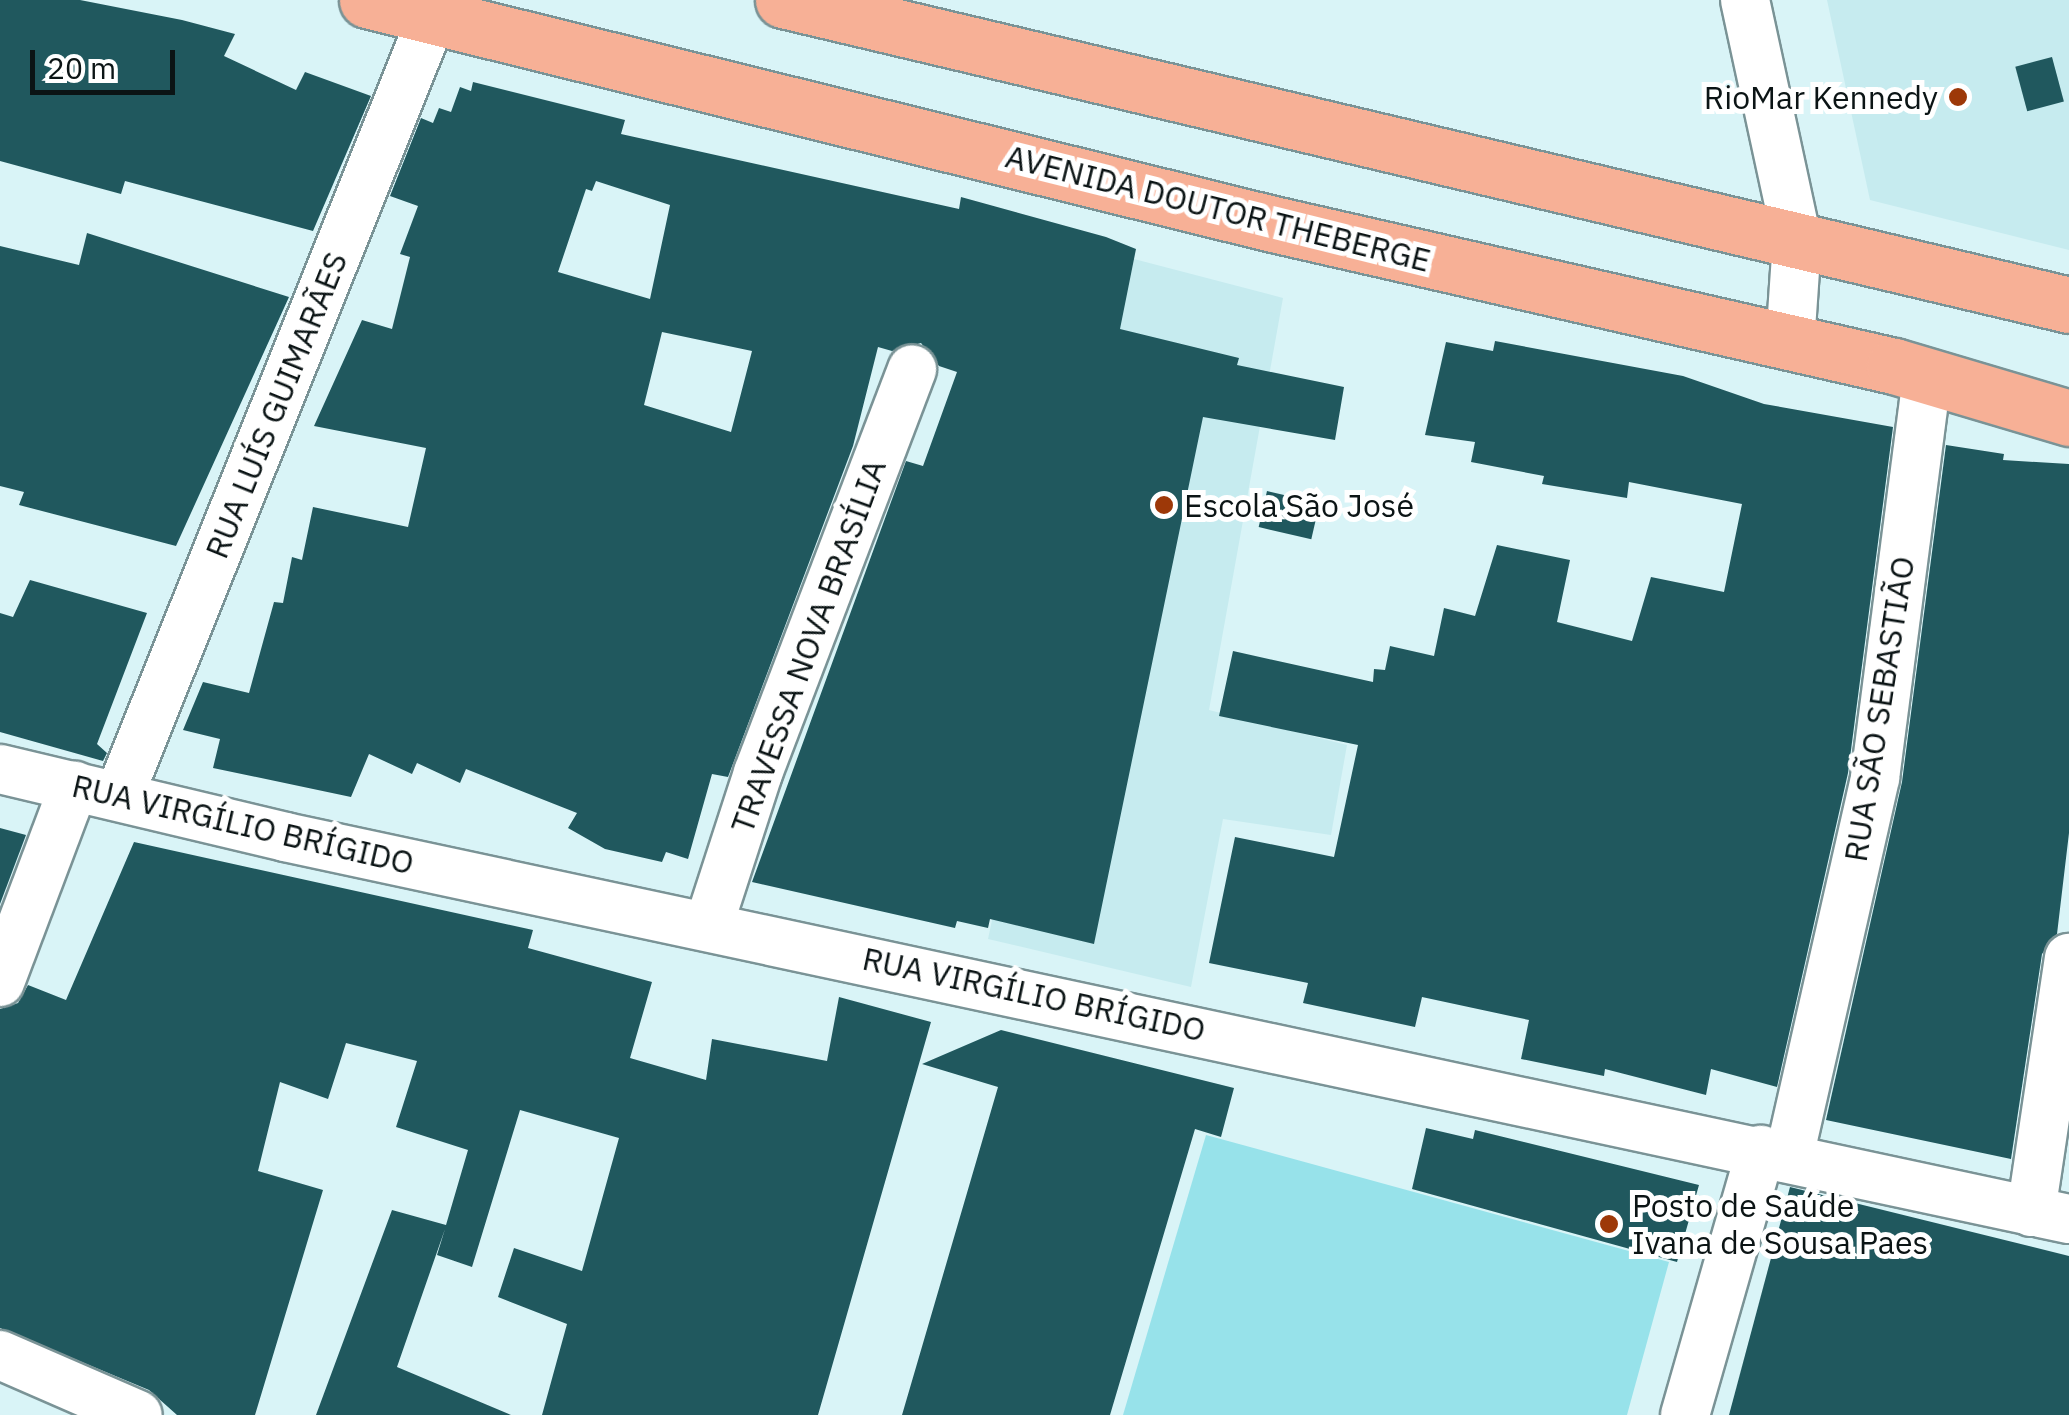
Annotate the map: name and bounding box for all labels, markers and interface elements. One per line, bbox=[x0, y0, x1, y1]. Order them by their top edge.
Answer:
scale bar bbox=[35, 30, 180, 92]
text: 20 m bbox=[47, 48, 116, 87]
place label: RioMar Kennedy bbox=[1704, 78, 1938, 116]
marker: RioMar Kennedy bbox=[1947, 86, 1969, 108]
street label: AVENIDA DOUTOR THEBERGE bbox=[1002, 137, 1434, 279]
street label: RUA LUÍS GUIMARÃES bbox=[197, 246, 355, 564]
street label: TRAVESSA NOVA BRASÍLIA bbox=[722, 454, 894, 838]
place label: Escola São José bbox=[1184, 486, 1414, 524]
marker: Escola São José bbox=[1153, 494, 1175, 516]
street label: RUA SÃO SEBASTIÃO bbox=[1836, 554, 1922, 864]
street label: RUA VIRGÍLIO BRÍGIDO bbox=[69, 766, 417, 882]
street label: RUA VIRGÍLIO BRÍGIDO bbox=[859, 939, 1209, 1049]
place label: Posto de Saúde Ivana de Sousa Paes bbox=[1632, 1187, 1928, 1262]
marker: Posto de Saúde Ivana de Sousa Paes bbox=[1596, 1211, 1622, 1237]

